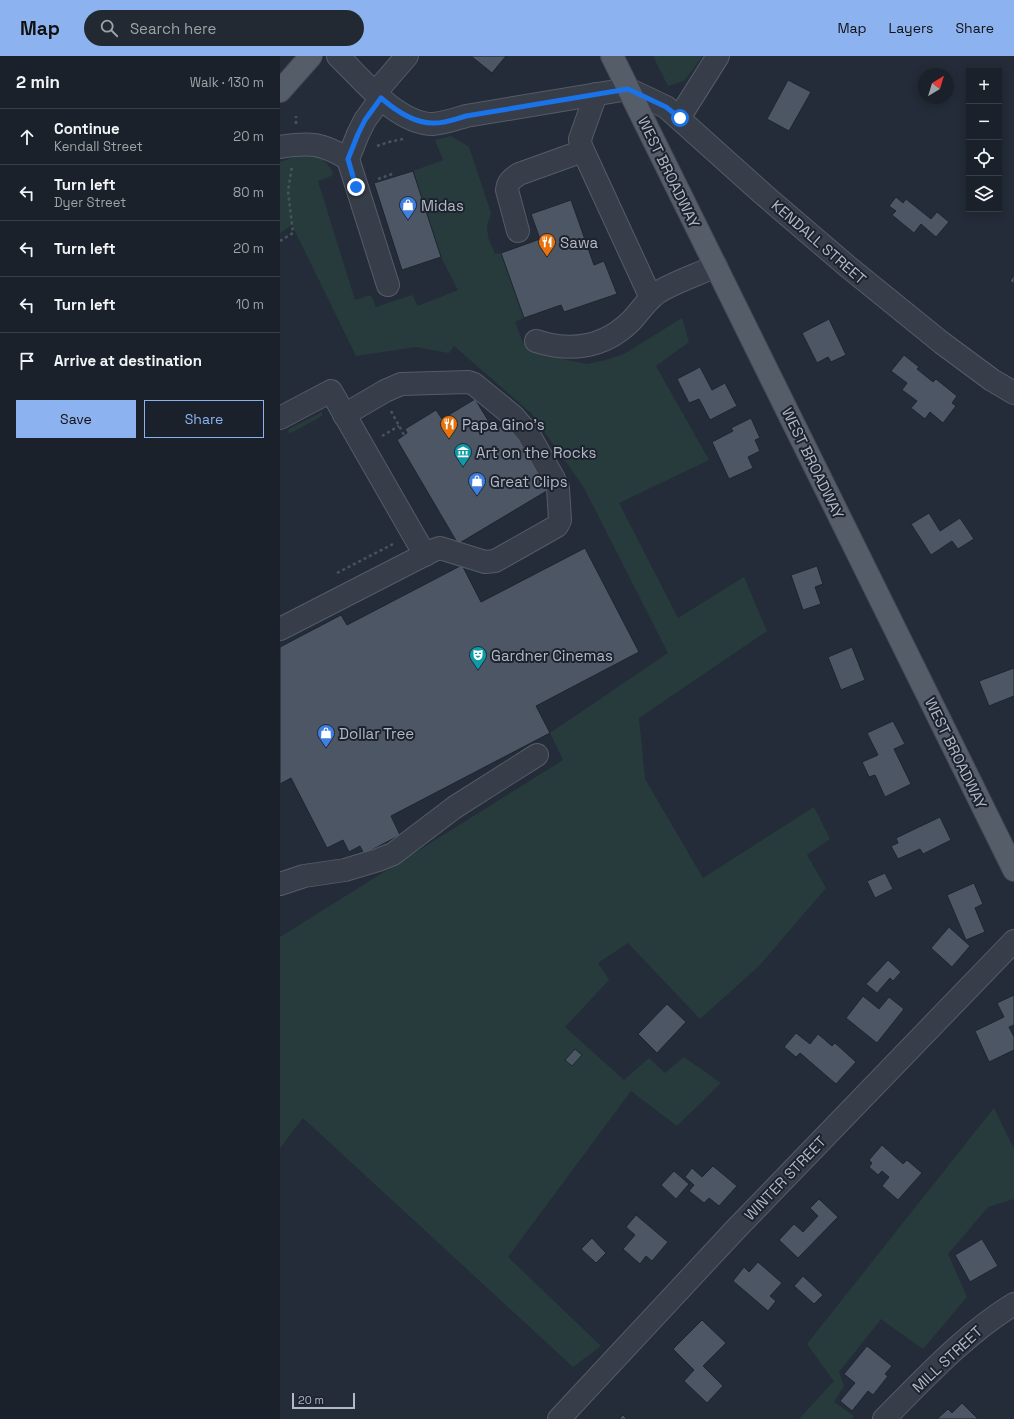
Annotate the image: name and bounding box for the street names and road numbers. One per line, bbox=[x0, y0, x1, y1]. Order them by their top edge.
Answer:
street label: WEST BROADWAY bbox=[634, 113, 704, 231]
street label: KENDALL STREET bbox=[768, 196, 870, 288]
street label: WEST BROADWAY bbox=[778, 404, 848, 522]
street label: WEST BROADWAY bbox=[921, 694, 991, 812]
street label: WINTER STREET bbox=[740, 1132, 830, 1224]
street label: MILL STREET bbox=[908, 1322, 986, 1396]

